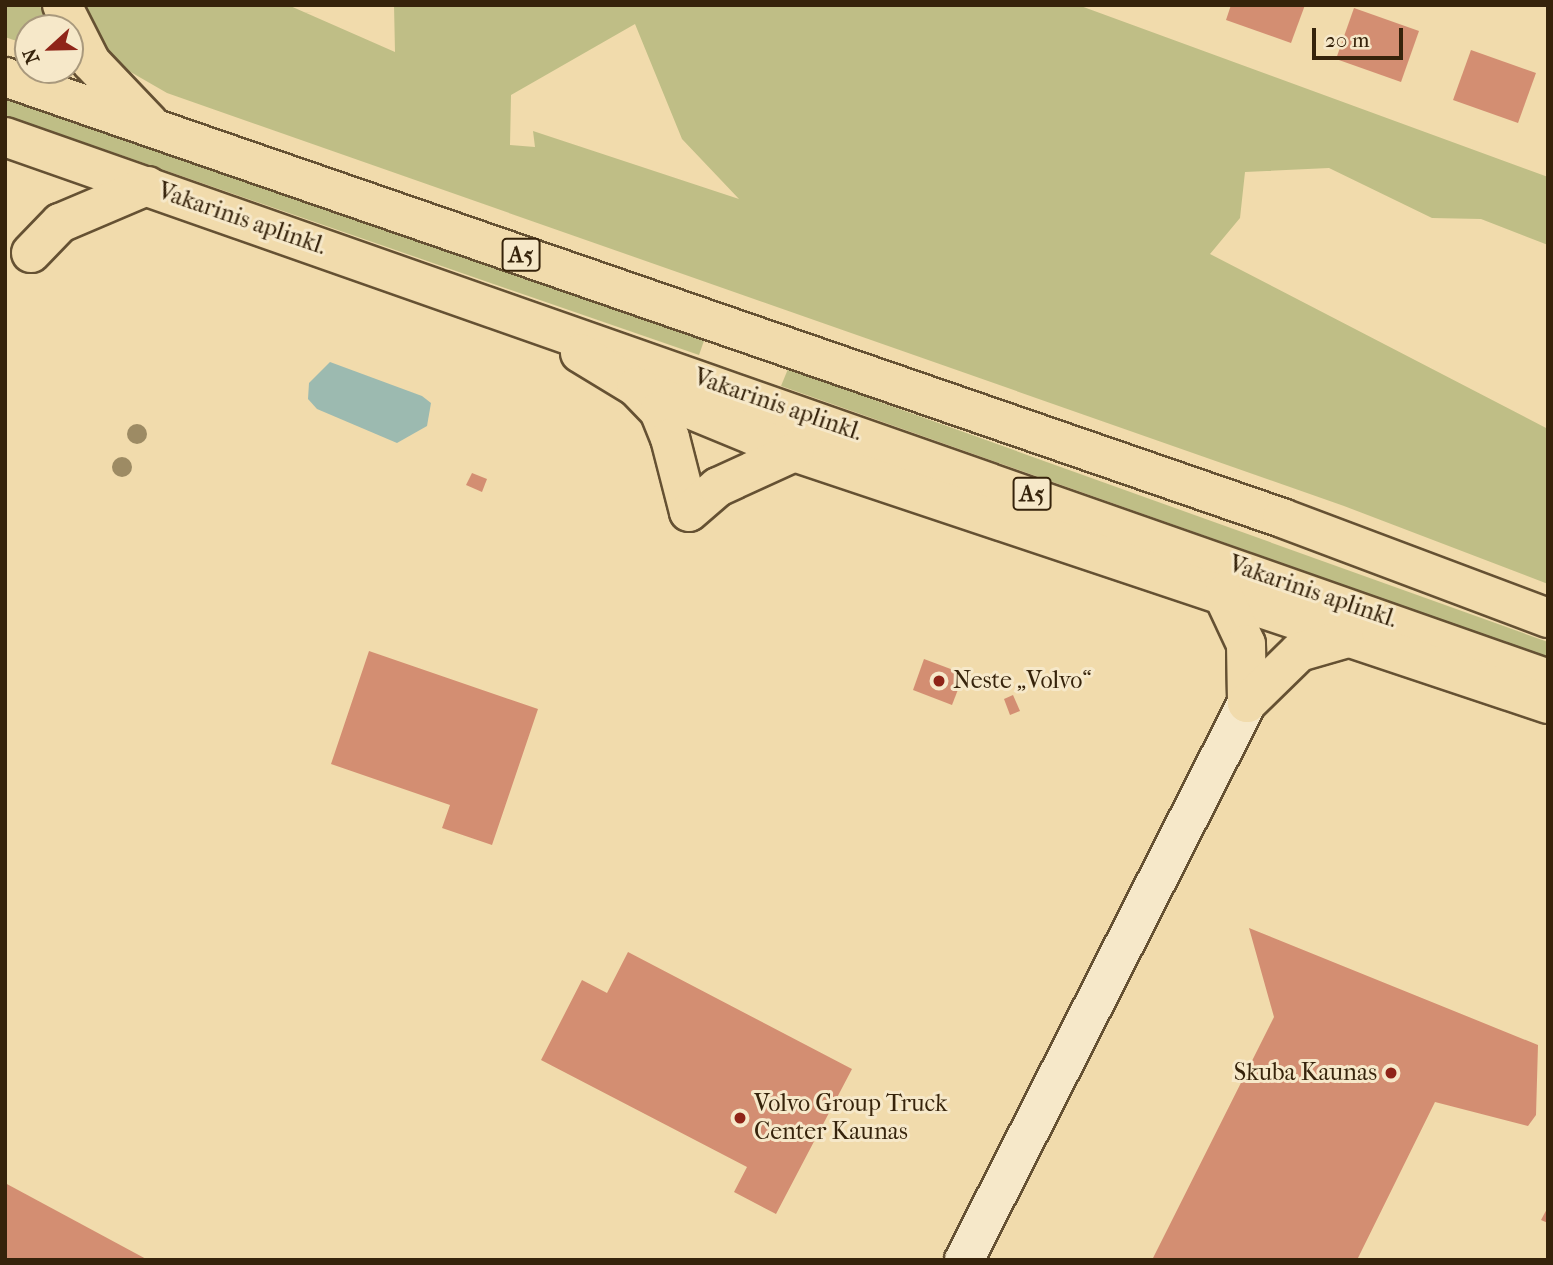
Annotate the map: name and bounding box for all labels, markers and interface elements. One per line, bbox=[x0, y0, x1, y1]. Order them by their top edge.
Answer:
north arrow bbox=[14, 14, 84, 84]
scale bar bbox=[1315, 14, 1406, 58]
text: 20 m bbox=[1325, 28, 1369, 52]
text: N bbox=[18, 45, 44, 67]
street label: Vakarinis aplinkl. bbox=[154, 177, 330, 261]
road number: A5 bbox=[500, 236, 542, 274]
street label: Vakarinis aplinkl. bbox=[690, 363, 866, 447]
road number: A5 bbox=[1011, 474, 1053, 514]
street label: Vakarinis aplinkl. bbox=[1225, 550, 1401, 634]
place label: Neste „Volvo“ bbox=[953, 667, 1092, 695]
marker: Neste „Volvo“ bbox=[931, 673, 947, 689]
place label: Skuba Kaunas bbox=[1234, 1059, 1377, 1087]
marker: Skuba Kaunas bbox=[1383, 1065, 1399, 1081]
place label: Volvo Group Truck Center Kaunas bbox=[754, 1090, 947, 1146]
marker: Volvo Group Truck Center Kaunas bbox=[732, 1110, 748, 1126]

